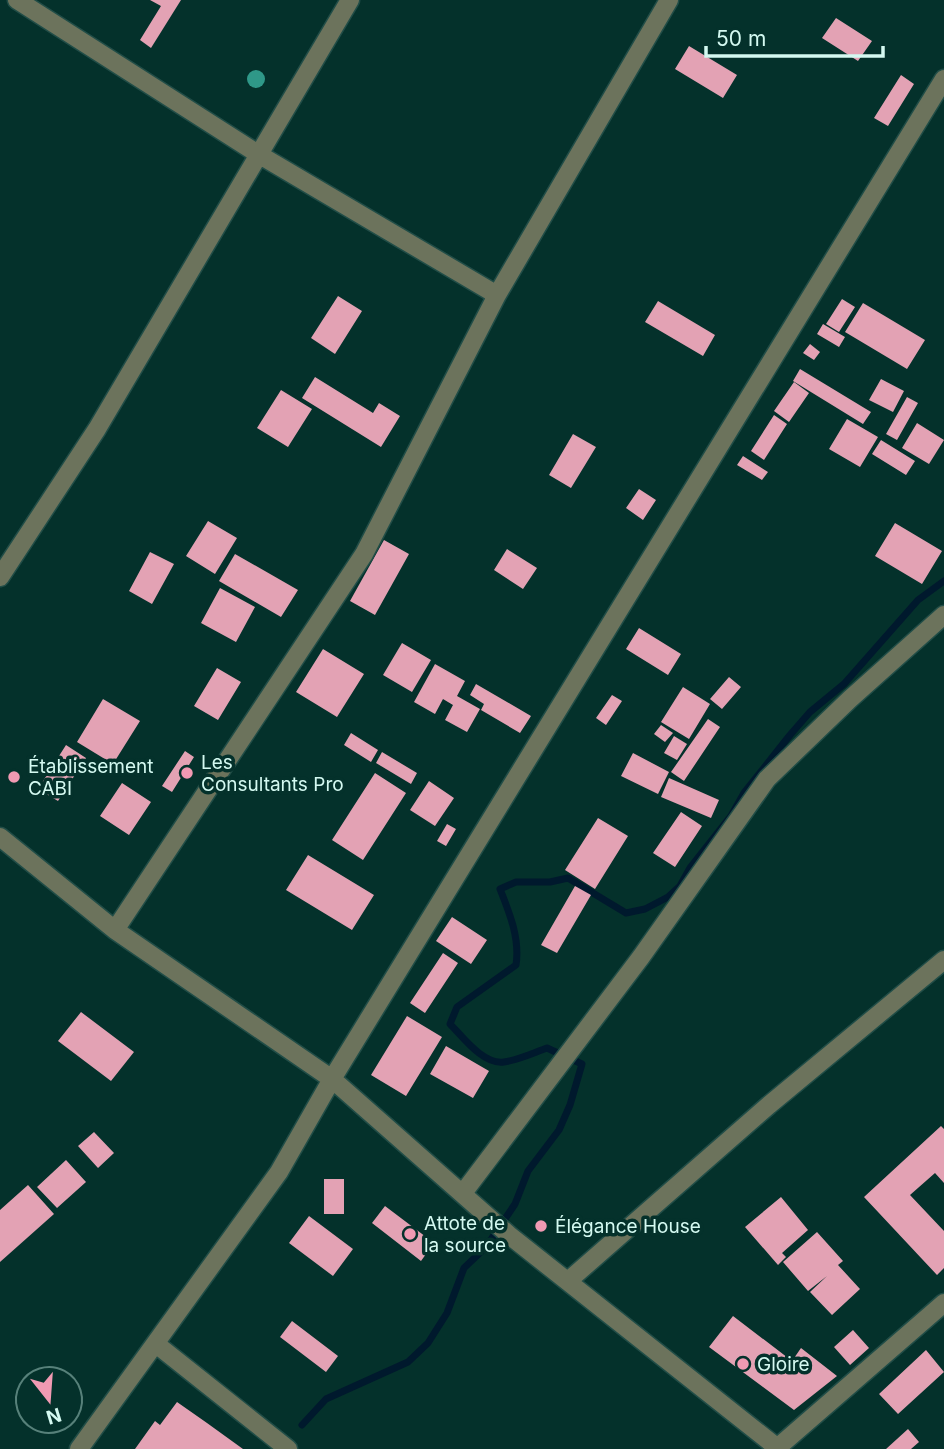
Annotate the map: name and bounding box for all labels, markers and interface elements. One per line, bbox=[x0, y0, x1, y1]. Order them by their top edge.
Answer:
scale bar bbox=[706, 14, 883, 58]
text: 50 m bbox=[716, 26, 766, 51]
place label: Les Consultants Pro bbox=[201, 751, 344, 796]
place label: Établissement CABI bbox=[28, 754, 154, 800]
marker: Les Consultants Pro bbox=[179, 765, 195, 781]
marker: Établissement CABI bbox=[6, 769, 22, 785]
place label: Attote de la source bbox=[424, 1212, 506, 1257]
place label: Élégance House bbox=[555, 1214, 701, 1238]
marker: Élégance House bbox=[533, 1218, 549, 1234]
marker: Attote de la source bbox=[402, 1226, 418, 1242]
place label: Gloire bbox=[757, 1353, 810, 1376]
marker: Gloire bbox=[735, 1356, 751, 1372]
north arrow bbox=[14, 1365, 84, 1435]
text: N bbox=[44, 1403, 64, 1429]

